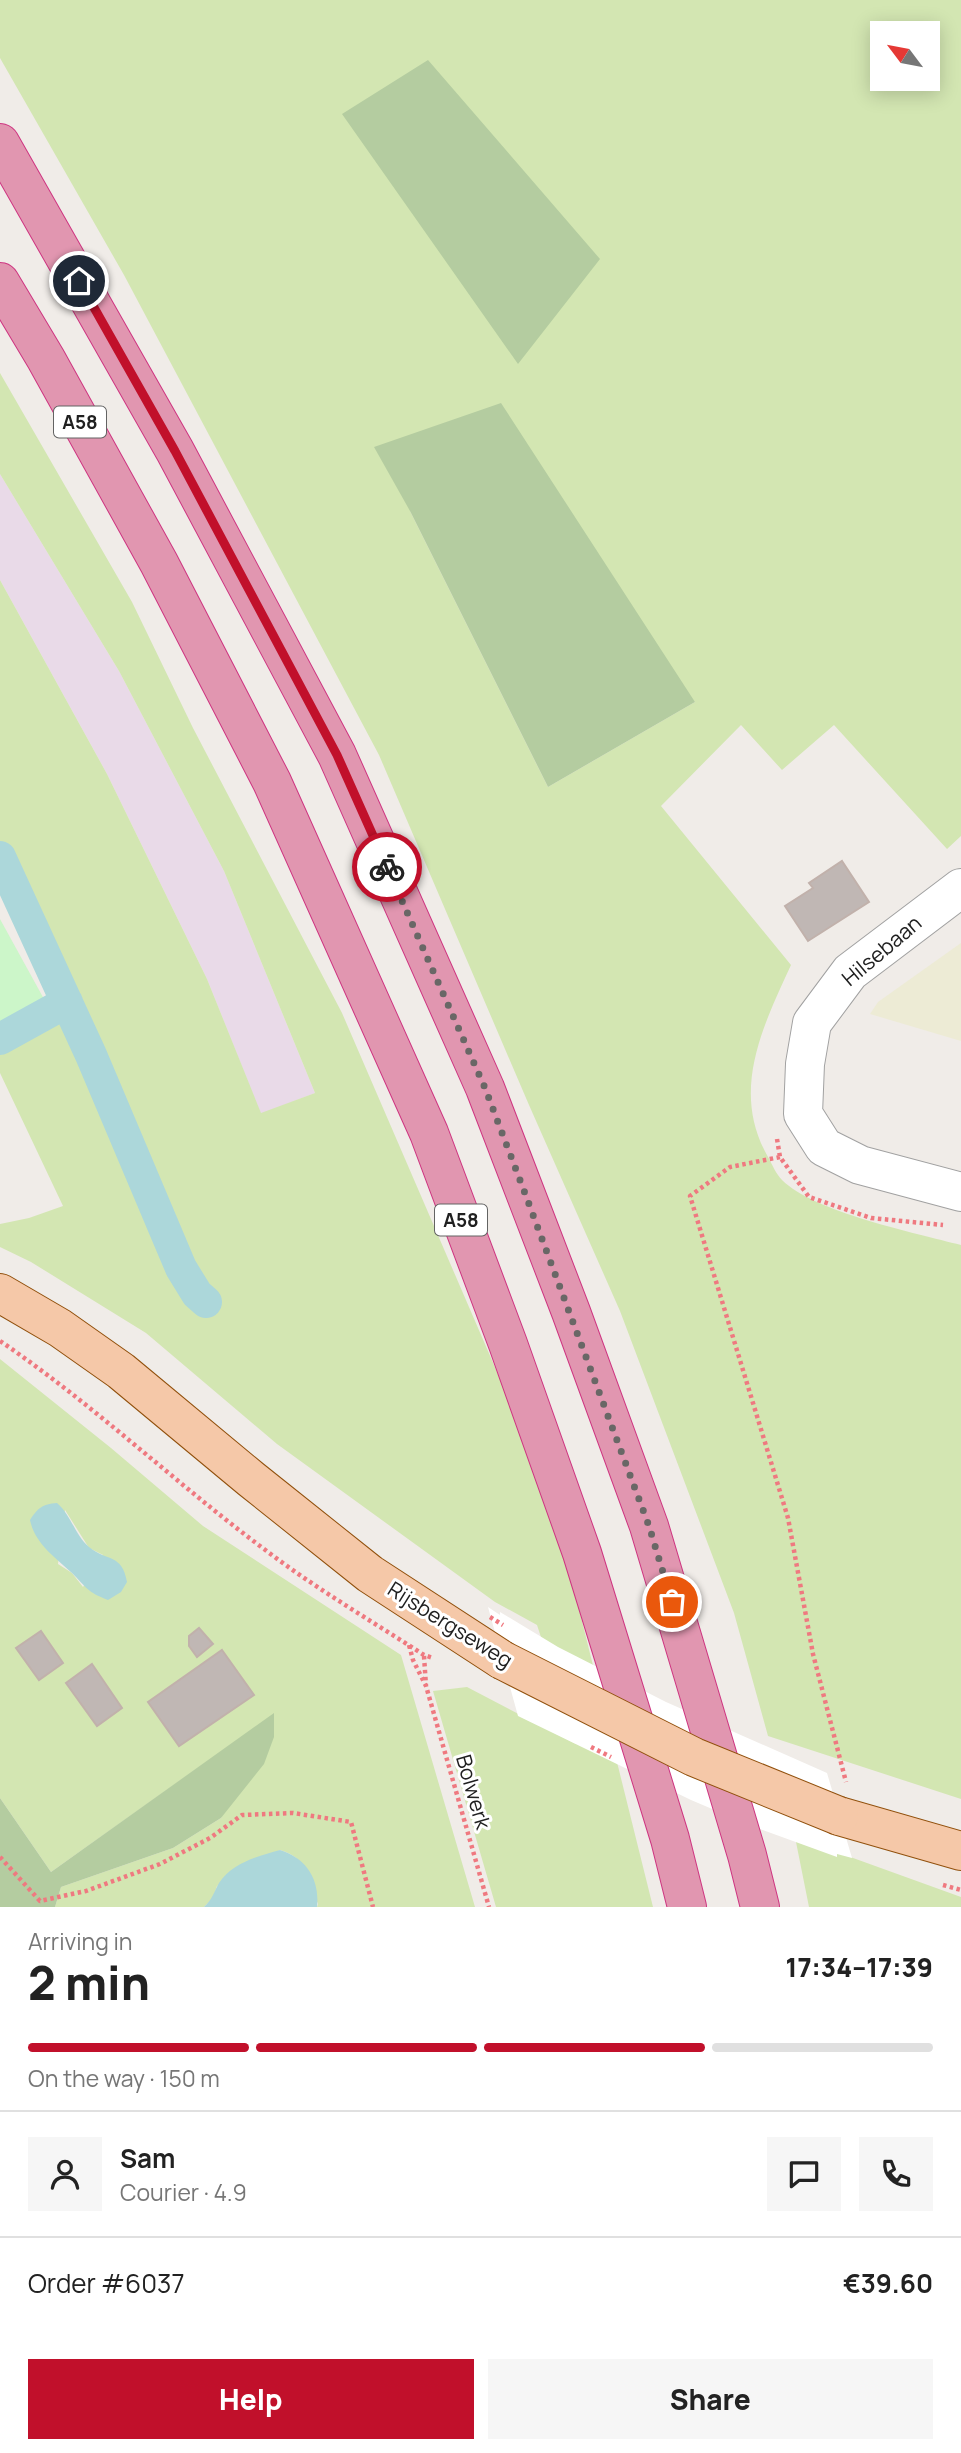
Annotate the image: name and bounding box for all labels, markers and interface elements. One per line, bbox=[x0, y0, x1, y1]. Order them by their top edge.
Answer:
north arrow bbox=[870, 21, 940, 91]
map controls bbox=[870, 21, 940, 91]
pin bbox=[49, 251, 109, 311]
icon: home bbox=[60, 262, 98, 300]
road number: A58 bbox=[54, 406, 106, 438]
courier bbox=[352, 832, 422, 902]
icon: bike bbox=[368, 848, 406, 886]
street label: Hilsebaan bbox=[836, 909, 927, 992]
road number: A58 bbox=[435, 1204, 487, 1236]
pin bbox=[642, 1572, 702, 1632]
street label: Rijsbergseweg bbox=[383, 1575, 518, 1674]
icon: bag bbox=[653, 1583, 691, 1621]
street label: Bolwerk bbox=[450, 1751, 498, 1833]
text: Arriving in bbox=[28, 1925, 133, 1957]
text: 17:34–17:39 bbox=[786, 1949, 933, 1985]
text: 2 min bbox=[28, 1951, 150, 2014]
text: On the way · 150 m bbox=[28, 2062, 220, 2094]
button: person bbox=[28, 2137, 102, 2211]
button: chat bbox=[767, 2137, 841, 2211]
button: phone bbox=[859, 2137, 933, 2211]
text: Sam bbox=[120, 2140, 175, 2176]
text: Courier · 4.9 bbox=[120, 2176, 247, 2208]
text: Order #6037 bbox=[28, 2265, 184, 2301]
text: €39.60 bbox=[843, 2265, 933, 2301]
button: Help bbox=[28, 2359, 474, 2439]
button: Share bbox=[488, 2359, 933, 2439]

